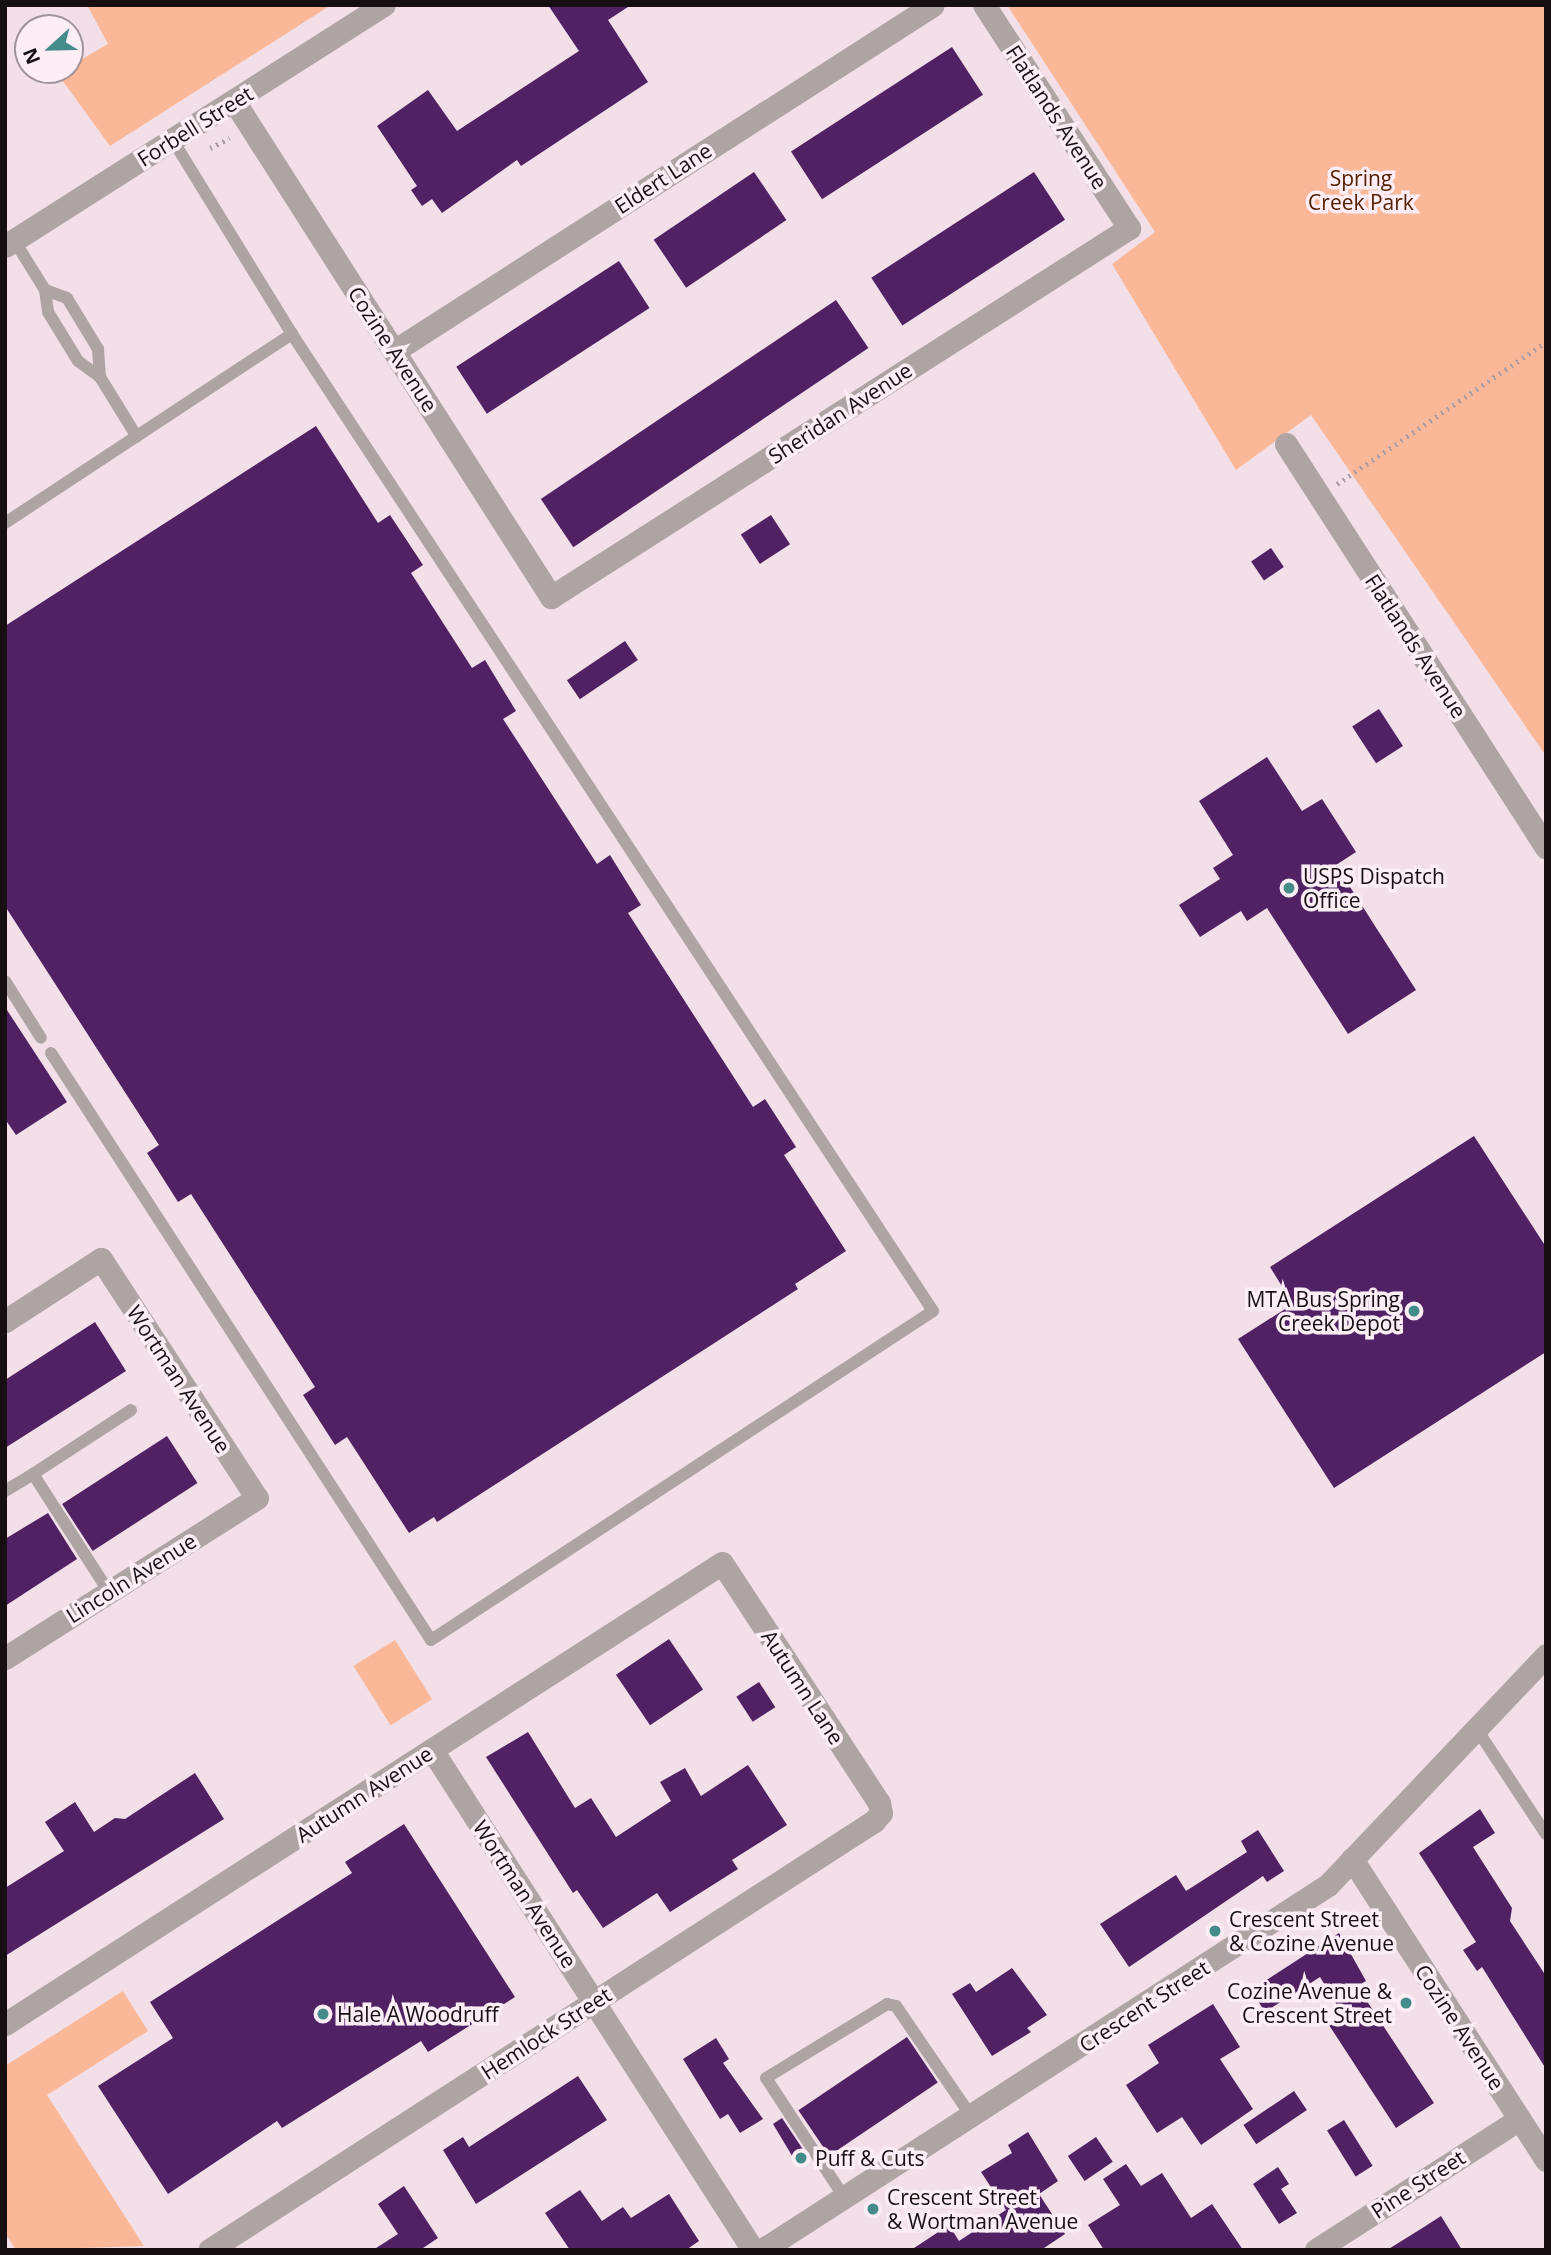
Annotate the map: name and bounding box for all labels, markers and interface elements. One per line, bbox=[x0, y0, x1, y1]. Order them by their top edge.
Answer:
north arrow bbox=[14, 14, 84, 84]
street label: Flatlands Avenue bbox=[1001, 40, 1113, 194]
text: N bbox=[16, 44, 46, 68]
street label: Forbell Street bbox=[133, 80, 257, 172]
street label: Eldert Lane bbox=[610, 137, 716, 219]
park label: Spring Creek Park bbox=[1308, 165, 1414, 215]
street label: Cozine Avenue bbox=[343, 282, 443, 416]
street label: Sheridan Avenue bbox=[764, 357, 916, 469]
street label: Flatlands Avenue bbox=[1360, 569, 1472, 723]
place label: USPS Dispatch Office bbox=[1303, 863, 1445, 913]
marker: USPS Dispatch Office bbox=[1281, 880, 1297, 896]
place label: MTA Bus Spring Creek Depot bbox=[1246, 1286, 1400, 1336]
street label: Wortman Avenue bbox=[122, 1301, 236, 1457]
marker: MTA Bus Spring Creek Depot bbox=[1406, 1303, 1422, 1319]
street label: Lincoln Avenue bbox=[61, 1528, 201, 1628]
street label: Autumn Lane bbox=[757, 1625, 849, 1749]
street label: Autumn Avenue bbox=[291, 1741, 437, 1847]
street label: Wortman Avenue bbox=[468, 1816, 582, 1972]
place label: Crescent Street & Cozine Avenue bbox=[1229, 1906, 1394, 1956]
marker: Crescent Street & Cozine Avenue bbox=[1207, 1923, 1223, 1939]
street label: Crescent Street bbox=[1074, 1955, 1214, 2057]
street label: Cozine Avenue bbox=[1410, 1960, 1510, 2094]
place label: Cozine Avenue & Crescent Street bbox=[1227, 1978, 1392, 2028]
street label: Hemlock Street bbox=[476, 1982, 616, 2084]
marker: Cozine Avenue & Crescent Street bbox=[1398, 1995, 1414, 2011]
place label: Hale A Woodruff bbox=[337, 2001, 499, 2027]
marker: Hale A Woodruff bbox=[315, 2006, 331, 2022]
street label: Pine Street bbox=[1366, 2144, 1470, 2224]
place label: Puff & Cuts bbox=[815, 2145, 924, 2171]
marker: Puff & Cuts bbox=[793, 2150, 809, 2166]
place label: Crescent Street & Wortman Avenue bbox=[887, 2184, 1078, 2234]
marker: Crescent Street & Wortman Avenue bbox=[865, 2201, 881, 2217]

